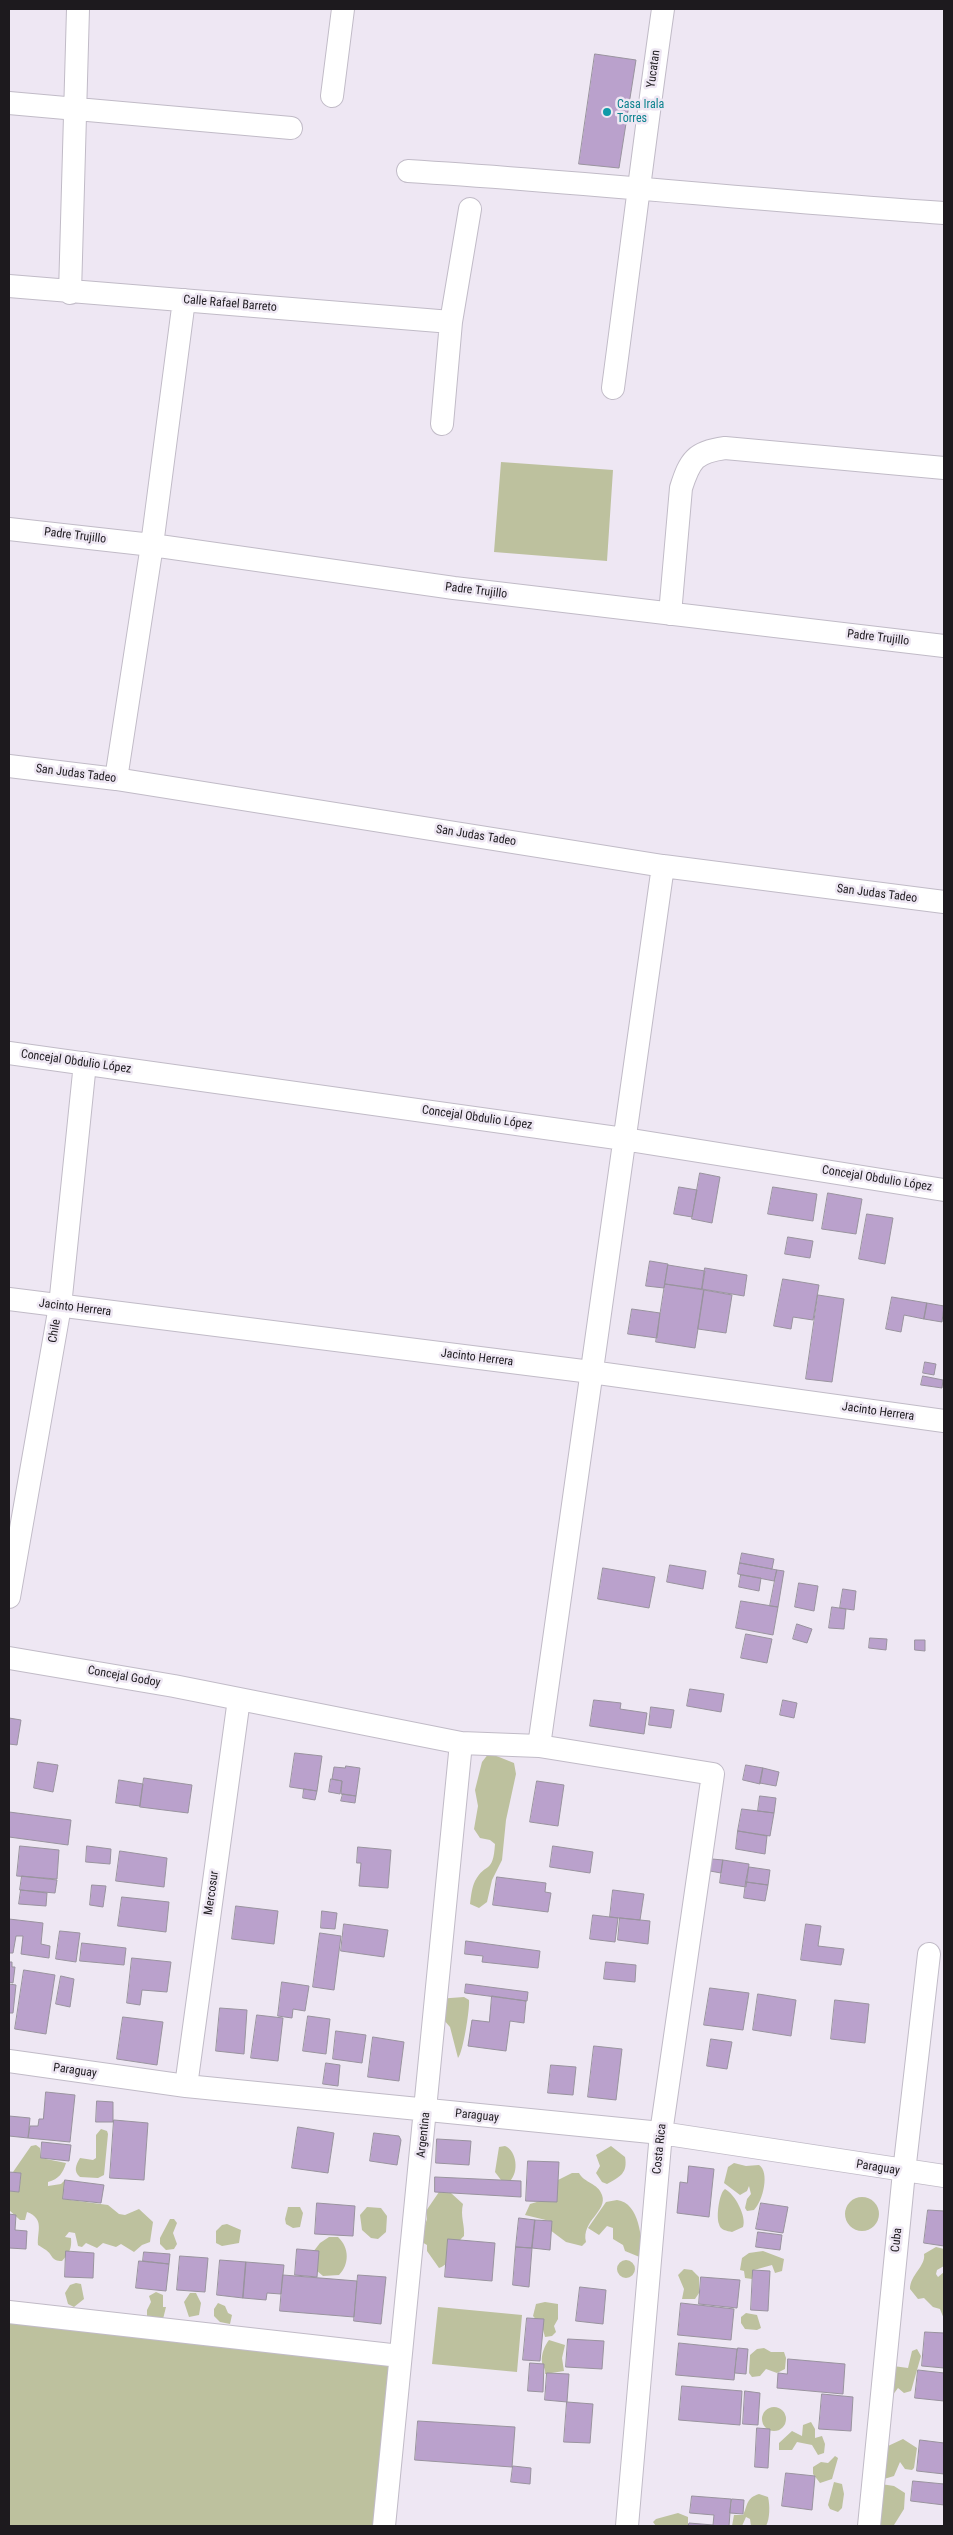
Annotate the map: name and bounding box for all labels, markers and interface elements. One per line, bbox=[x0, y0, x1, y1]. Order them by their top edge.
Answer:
street label: Yucatan bbox=[644, 49, 664, 89]
place label: Casa Irala Torres bbox=[617, 98, 664, 126]
marker: Casa Irala Torres bbox=[601, 106, 613, 118]
street label: Calle Rafael Barreto bbox=[183, 293, 277, 315]
street label: Padre Trujillo bbox=[43, 525, 107, 547]
street label: Padre Trujillo bbox=[444, 580, 508, 602]
street label: Padre Trujillo bbox=[846, 627, 910, 649]
street label: San Judas Tadeo bbox=[35, 762, 117, 786]
street label: San Judas Tadeo bbox=[435, 823, 517, 849]
street label: San Judas Tadeo bbox=[836, 882, 918, 906]
street label: Concejal Obdulio López bbox=[20, 1047, 132, 1077]
street label: Concejal Obdulio López bbox=[421, 1103, 533, 1133]
street label: Concejal Obdulio López bbox=[821, 1163, 933, 1195]
street label: Jacinto Herrera bbox=[38, 1296, 112, 1320]
street label: Chile bbox=[46, 1318, 64, 1344]
street label: Jacinto Herrera bbox=[440, 1346, 514, 1370]
street label: Jacinto Herrera bbox=[841, 1400, 915, 1424]
street label: Concejal Godoy bbox=[86, 1664, 162, 1690]
street label: Mercosur bbox=[202, 1870, 222, 1916]
street label: Paraguay bbox=[52, 2061, 98, 2081]
street label: Paraguay bbox=[454, 2107, 500, 2125]
street label: Argentina bbox=[414, 2112, 434, 2158]
street label: Costa Rica bbox=[650, 2123, 670, 2175]
street label: Paraguay bbox=[855, 2157, 901, 2179]
street label: Cuba bbox=[889, 2227, 905, 2253]

